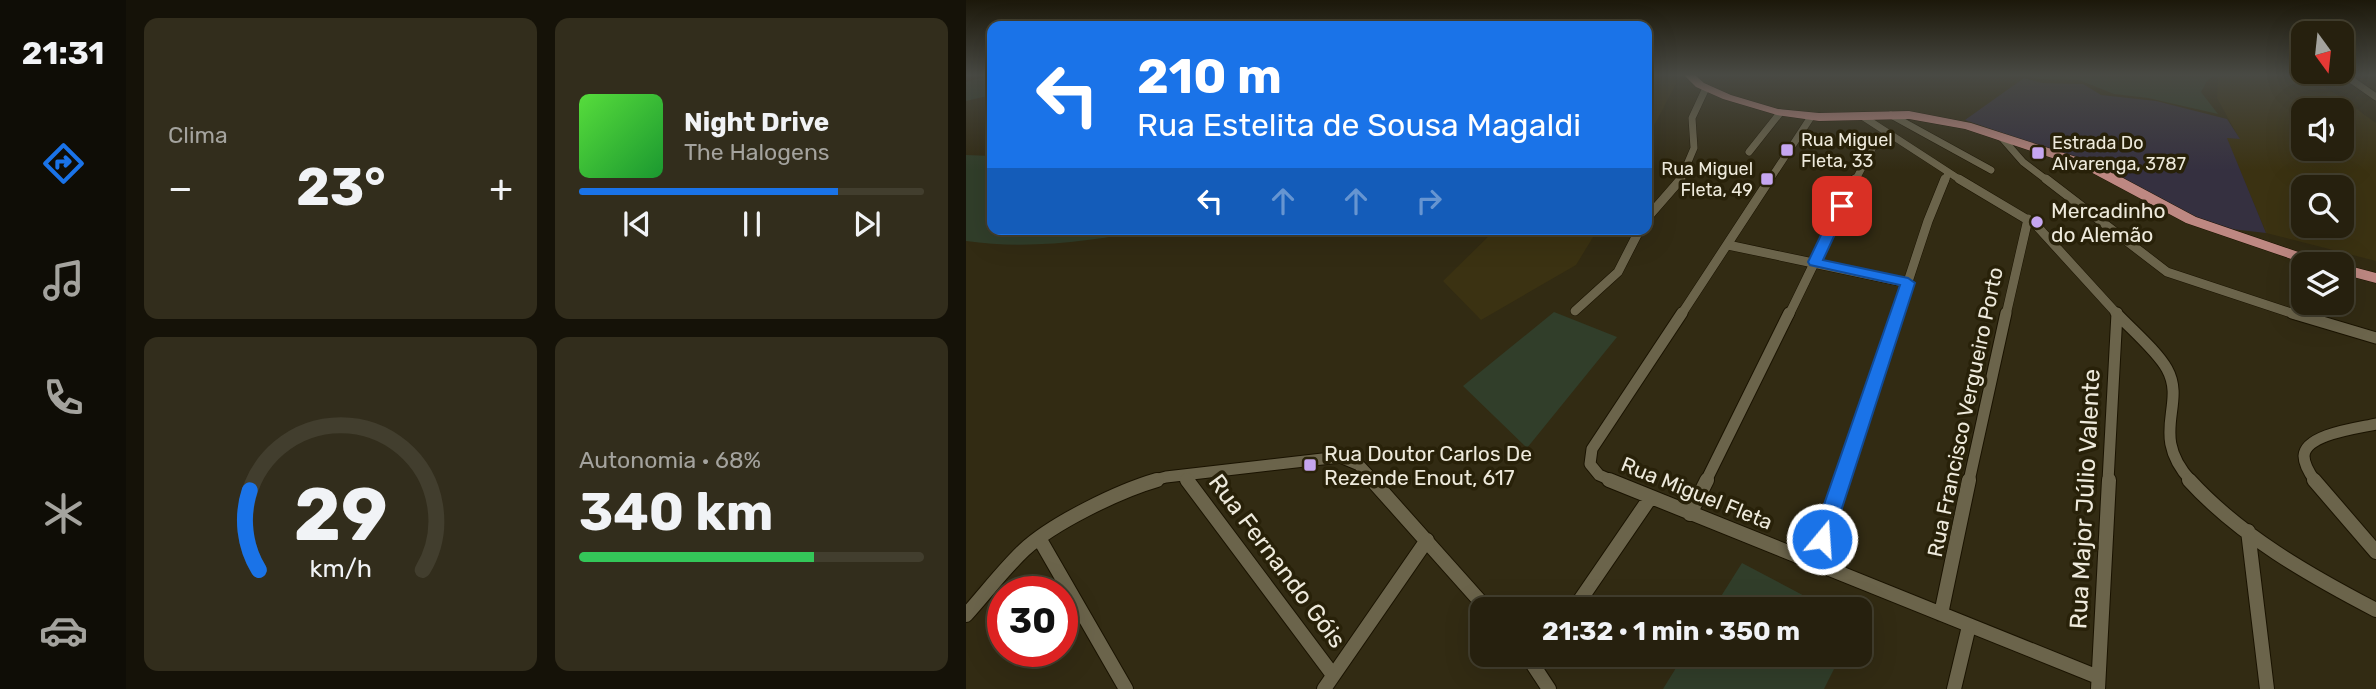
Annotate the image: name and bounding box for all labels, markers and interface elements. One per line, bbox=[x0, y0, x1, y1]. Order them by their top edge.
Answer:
north arrow bbox=[2291, 21, 2354, 84]
map controls bbox=[2291, 21, 2354, 315]
text: 21:31 bbox=[22, 34, 104, 72]
text: 210 m bbox=[1137, 47, 1282, 105]
icon: left bbox=[1022, 49, 1113, 140]
button: sound bbox=[2291, 98, 2354, 161]
text: Rua Estelita de Sousa Magaldi bbox=[1137, 106, 1581, 144]
text: Night Drive bbox=[684, 107, 829, 138]
text: Clima bbox=[168, 121, 228, 149]
place label: Rua Miguel Fleta, 33 bbox=[1801, 129, 1893, 172]
place label: Estrada Do Alvarenga, 3787 bbox=[2052, 132, 2186, 175]
text: The Halogens bbox=[684, 138, 830, 166]
icon: directions bbox=[39, 139, 88, 188]
marker: Rua Miguel Fleta, 33 bbox=[1779, 142, 1795, 158]
marker: Estrada Do Alvarenga, 3787 bbox=[2030, 145, 2046, 161]
text: 23° bbox=[296, 156, 386, 218]
place label: Rua Miguel Fleta, 49 bbox=[1661, 158, 1753, 201]
text: − bbox=[168, 165, 193, 211]
text: + bbox=[489, 165, 513, 211]
marker: Rua Miguel Fleta, 49 bbox=[1759, 171, 1775, 187]
button: search bbox=[2291, 175, 2354, 238]
pin bbox=[1812, 176, 1872, 236]
icon: left bbox=[1191, 182, 1229, 220]
icon: ahead bbox=[1264, 182, 1302, 220]
icon: ahead bbox=[1337, 182, 1375, 220]
icon: right bbox=[1410, 182, 1448, 220]
icon: arrive bbox=[1823, 187, 1861, 225]
place label: Mercadinho do Alemão bbox=[2051, 198, 2166, 247]
icon: previous bbox=[618, 205, 656, 243]
icon: pause bbox=[733, 205, 771, 243]
icon: next bbox=[848, 205, 886, 243]
marker: Mercadinho do Alemão bbox=[2029, 214, 2045, 230]
button: layers bbox=[2291, 252, 2354, 315]
icon: music bbox=[39, 256, 88, 305]
street label: Rua Francisco Vergueiro Porto bbox=[1922, 265, 2008, 559]
street label: Rua Major Júlio Valente bbox=[2064, 368, 2106, 630]
icon: phone bbox=[39, 373, 88, 422]
place label: Rua Doutor Carlos De Rezende Enout, 617 bbox=[1324, 441, 1532, 490]
text: Autonomia · 68% bbox=[579, 446, 761, 474]
street label: Rua Miguel Fleta bbox=[1618, 451, 1776, 535]
marker: Rua Doutor Carlos De Rezende Enout, 617 bbox=[1302, 457, 1318, 473]
street label: Rua Fernando Góis bbox=[1203, 469, 1351, 653]
text: 29 bbox=[294, 472, 387, 558]
text: 340 km bbox=[579, 481, 773, 543]
icon: climate bbox=[39, 489, 88, 538]
position arrow bbox=[1785, 502, 1859, 576]
text: km/h bbox=[309, 554, 372, 583]
speed limit sign: 30 bbox=[987, 576, 1078, 667]
icon: car bbox=[39, 606, 88, 655]
text: 21:32 · 1 min · 350 m bbox=[1542, 616, 1800, 647]

